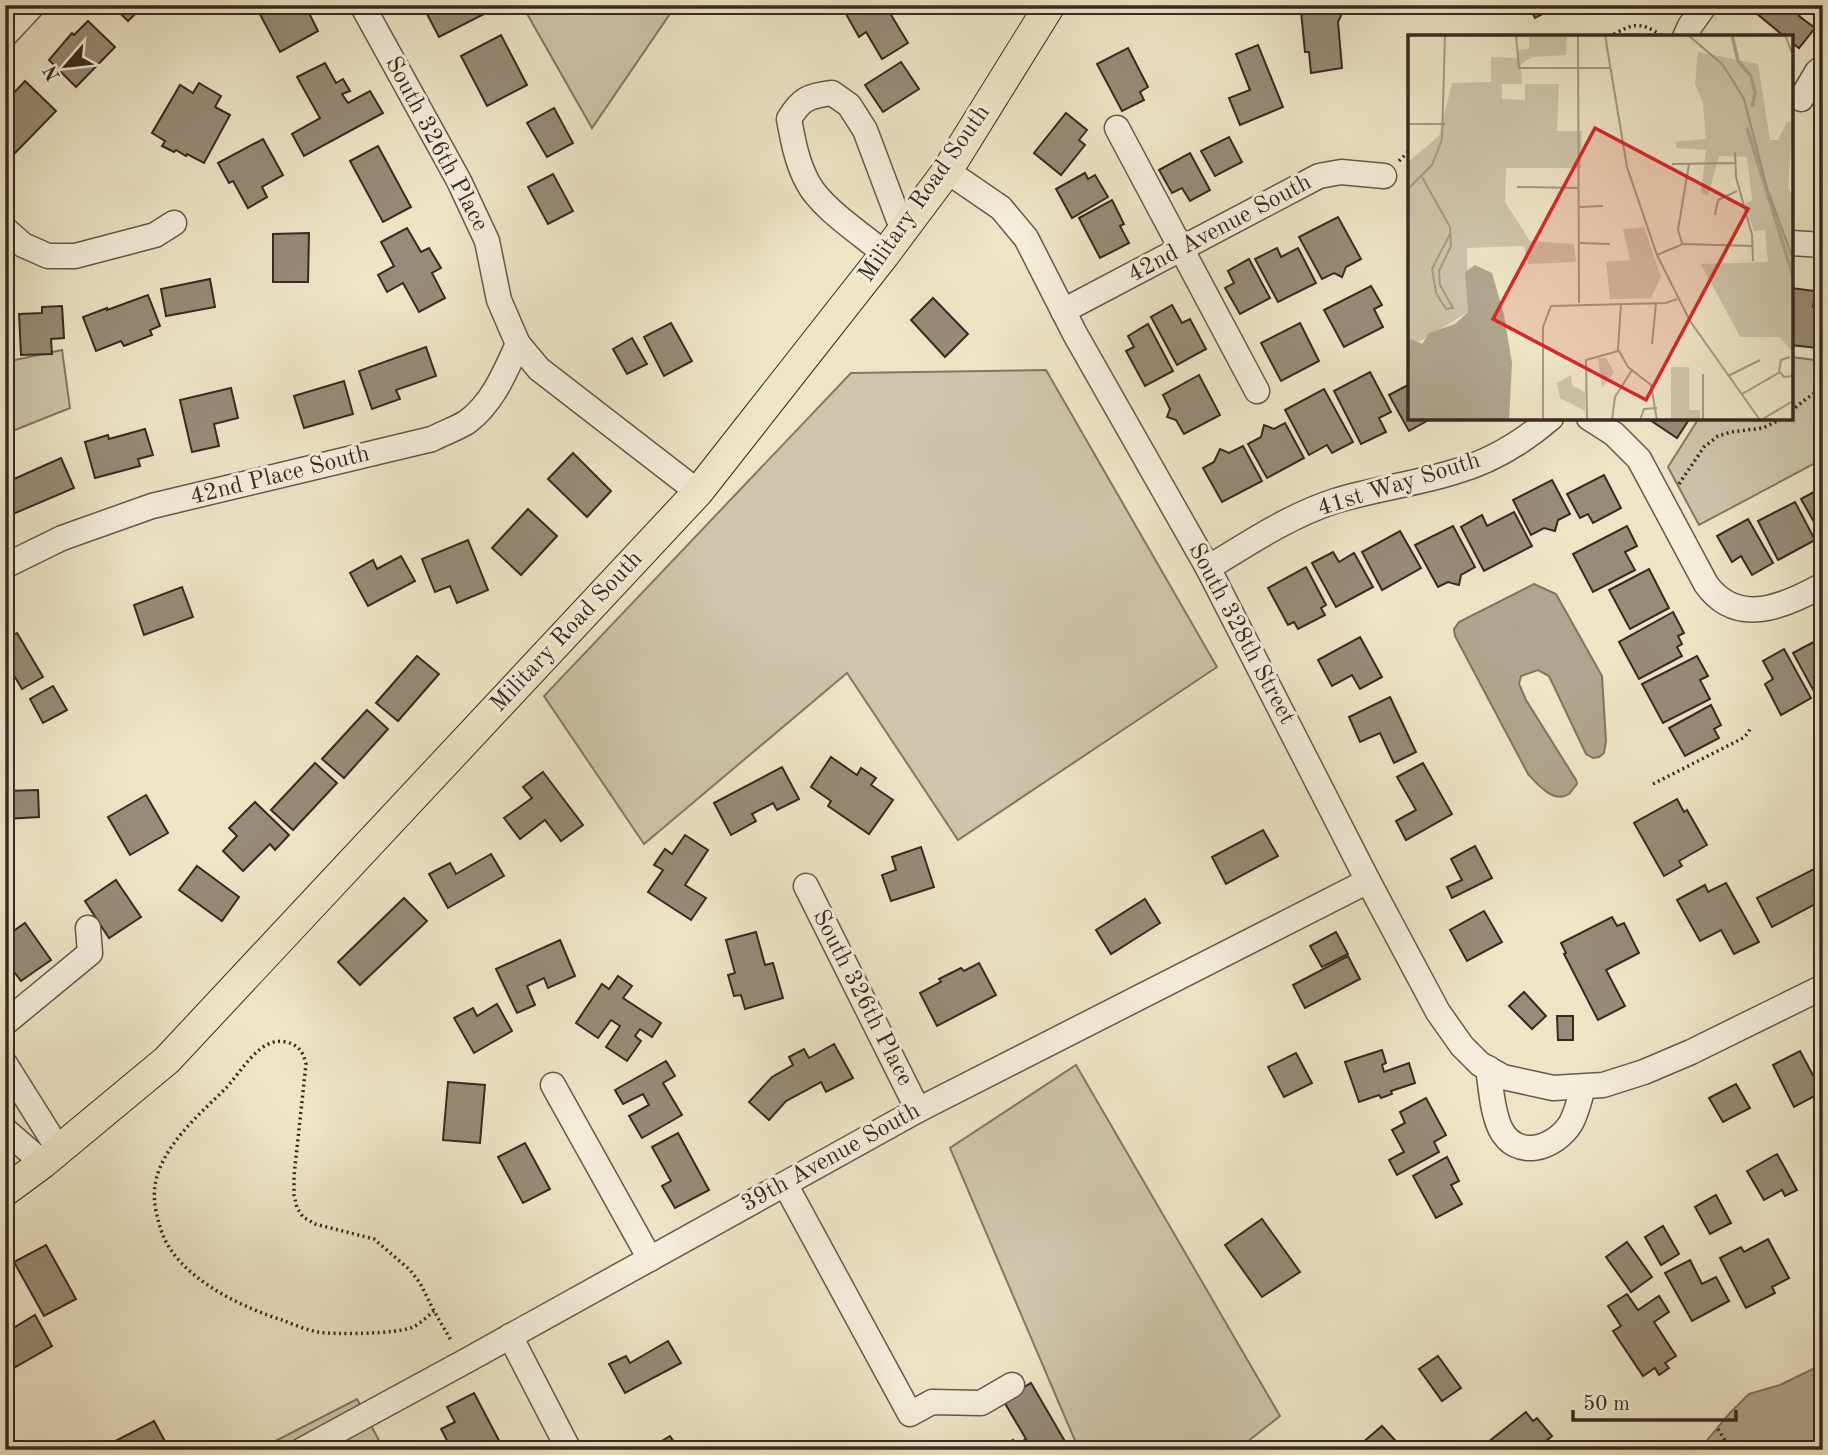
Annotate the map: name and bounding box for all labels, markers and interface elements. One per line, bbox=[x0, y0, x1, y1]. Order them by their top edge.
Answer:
north arrow bbox=[32, 32, 102, 102]
inset map bbox=[1408, 35, 1793, 420]
street label: South 326th Place bbox=[380, 53, 492, 235]
text: N bbox=[41, 62, 65, 84]
street label: Military Road South bbox=[855, 101, 995, 287]
street label: 42nd Avenue South bbox=[1124, 171, 1316, 287]
street label: 42nd Place South bbox=[188, 442, 372, 510]
street label: 41st Way South bbox=[1315, 449, 1483, 521]
street label: South 328th Street bbox=[1183, 539, 1299, 729]
street label: Military Road South bbox=[486, 547, 648, 717]
street label: South 326th Place bbox=[807, 906, 917, 1090]
street label: 39th Avenue South bbox=[738, 1099, 924, 1217]
scale bar bbox=[1573, 1378, 1735, 1422]
text: 50 m bbox=[1583, 1394, 1630, 1415]

